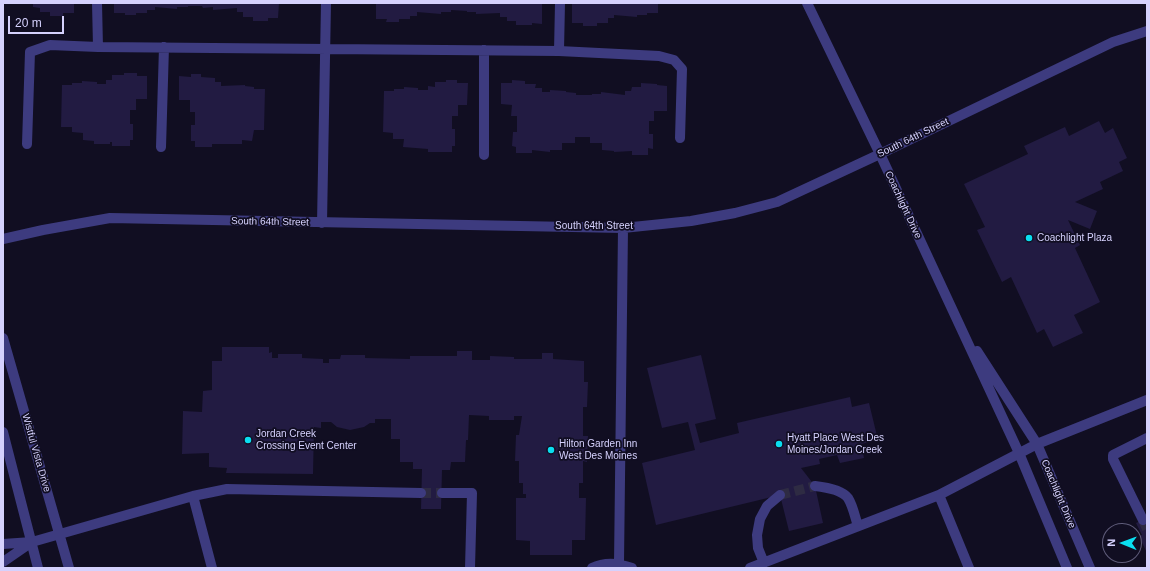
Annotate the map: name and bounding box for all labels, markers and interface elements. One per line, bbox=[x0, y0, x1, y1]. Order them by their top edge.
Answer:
scale bar bbox=[10, 8, 66, 34]
text: 20 m bbox=[15, 16, 42, 30]
street label: South 64th Street bbox=[875, 116, 951, 160]
street label: Coachlight Drive bbox=[882, 169, 924, 241]
street label: South 64th Street bbox=[231, 215, 309, 229]
street label: South 64th Street bbox=[555, 220, 633, 232]
place label: Coachlight Plaza bbox=[1037, 232, 1112, 244]
marker: Coachlight Plaza bbox=[1024, 233, 1034, 243]
street label: Wistful Vista Drive bbox=[19, 412, 53, 494]
place label: Jordan Creek Crossing Event Center bbox=[256, 428, 357, 452]
place label: Hyatt Place West Des Moines/Jordan Creek bbox=[787, 432, 884, 456]
marker: Jordan Creek Crossing Event Center bbox=[243, 435, 253, 445]
place label: Hilton Garden Inn West Des Moines bbox=[559, 438, 637, 462]
marker: Hyatt Place West Des Moines/Jordan Creek bbox=[774, 439, 784, 449]
marker: Hilton Garden Inn West Des Moines bbox=[546, 445, 556, 455]
street label: Coachlight Drive bbox=[1038, 458, 1078, 530]
north arrow bbox=[1102, 523, 1142, 563]
text: N bbox=[1105, 539, 1117, 547]

